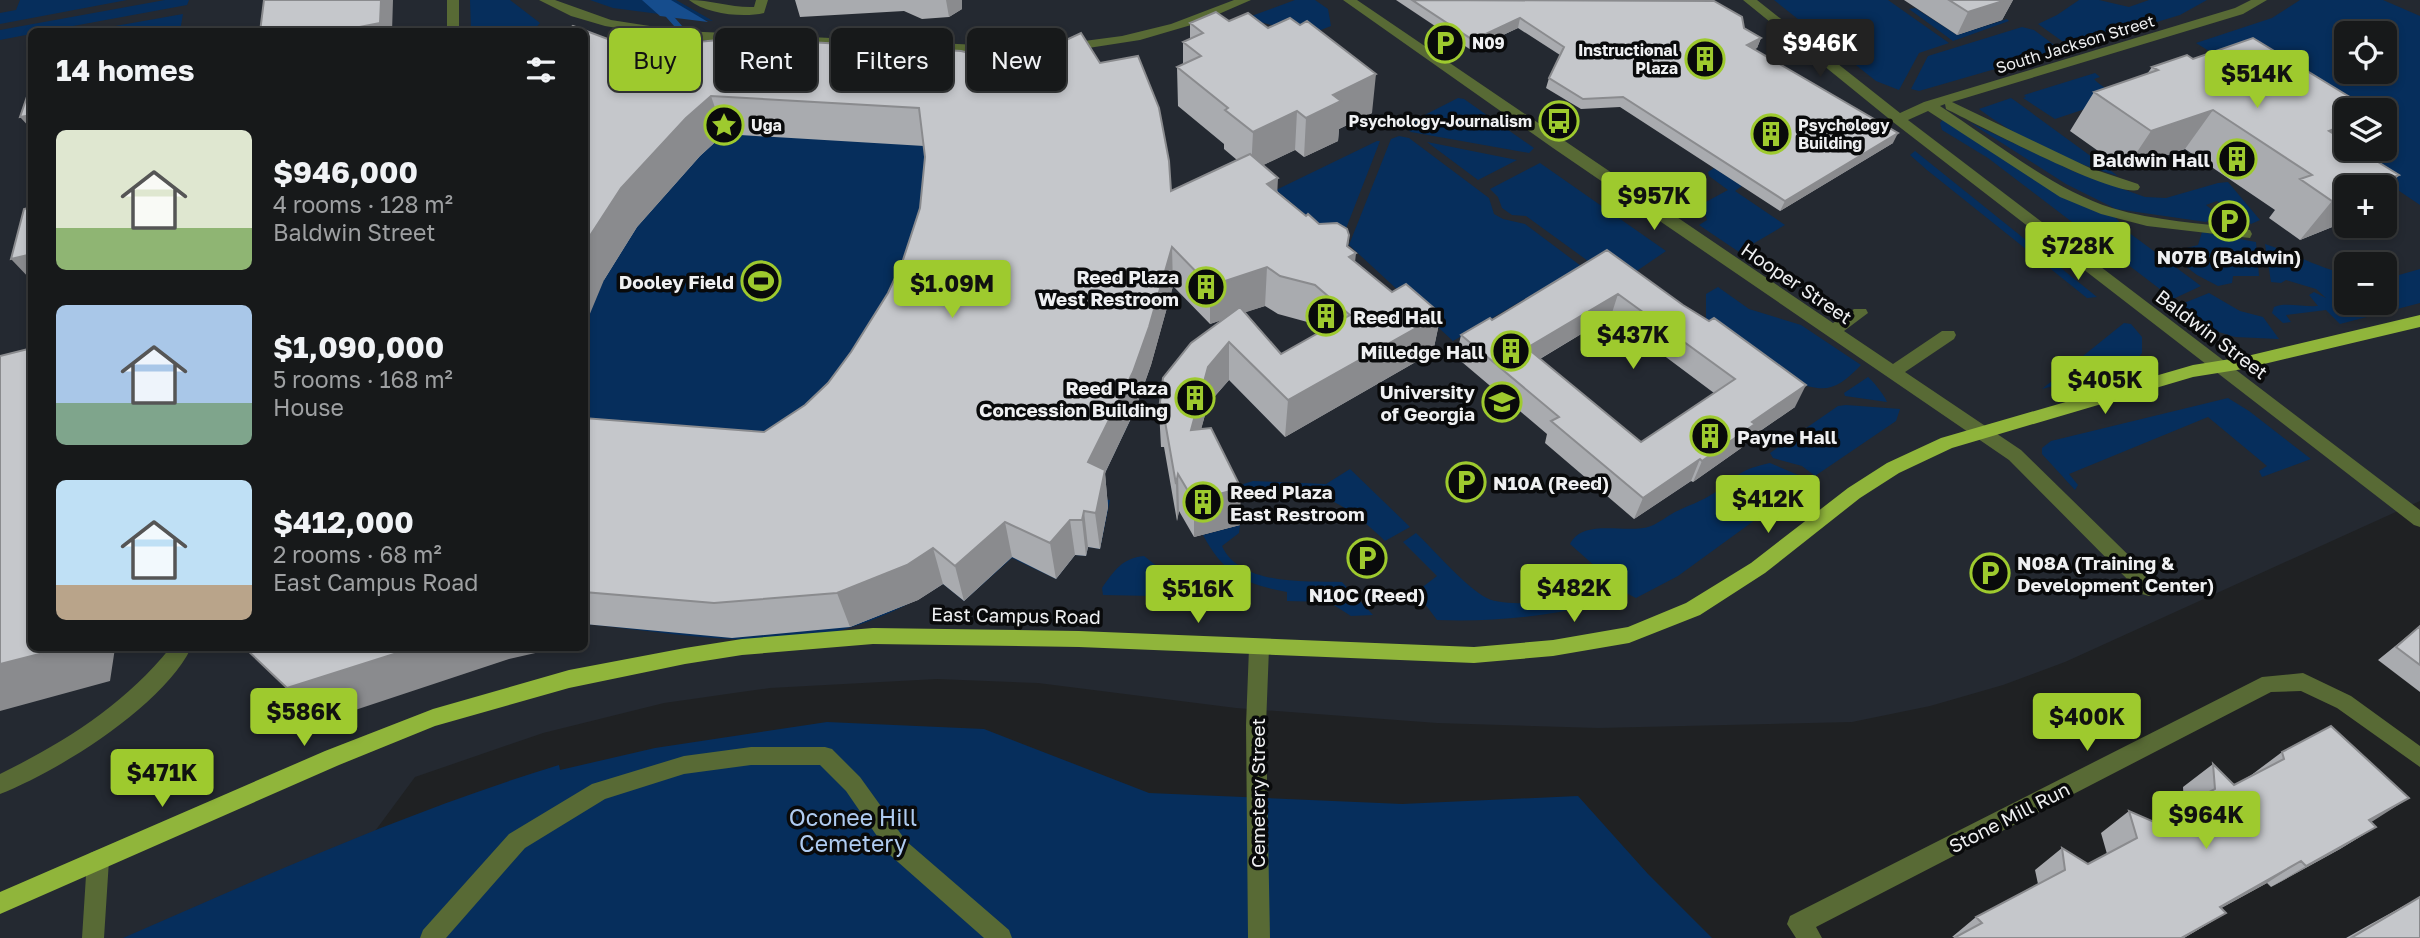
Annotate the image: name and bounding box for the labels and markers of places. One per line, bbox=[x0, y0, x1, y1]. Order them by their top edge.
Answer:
pin: $946K bbox=[1771, 20, 1869, 79]
parking icon: N09 bbox=[1424, 22, 1466, 64]
place label: N09 bbox=[1472, 33, 1505, 53]
building icon: Instructional Plaza bbox=[1684, 38, 1726, 80]
place label: Instructional Plaza bbox=[1578, 40, 1679, 78]
pin: $514K bbox=[2208, 50, 2306, 110]
bus stop icon: Psychology-Journalism bbox=[1538, 100, 1580, 142]
place icon: Uga bbox=[703, 104, 745, 146]
place label: Psychology-Journalism bbox=[1349, 111, 1532, 131]
building icon: Psychology Building bbox=[1750, 113, 1792, 155]
place label: Uga bbox=[751, 115, 782, 135]
place label: Psychology Building bbox=[1798, 115, 1890, 153]
building icon: Baldwin Hall bbox=[2216, 138, 2258, 180]
place label: Baldwin Hall bbox=[2092, 148, 2210, 171]
pin: $957K bbox=[1605, 173, 1703, 232]
parking icon: N07B (Baldwin) bbox=[2208, 200, 2250, 242]
pin: $728K bbox=[2029, 222, 2127, 282]
place label: N07B (Baldwin) bbox=[2157, 245, 2301, 268]
sports icon: Dooley Field bbox=[740, 260, 782, 302]
pin: $1.09M bbox=[895, 260, 1009, 320]
place label: Reed Plaza West Restroom bbox=[1038, 265, 1179, 310]
building icon: Reed Plaza West Restroom bbox=[1185, 266, 1227, 308]
place label: Dooley Field bbox=[619, 270, 734, 293]
building icon: Reed Hall bbox=[1305, 295, 1347, 337]
place label: Reed Hall bbox=[1353, 305, 1443, 328]
pin: $437K bbox=[1584, 312, 1682, 371]
building icon: Milledge Hall bbox=[1490, 330, 1532, 372]
place label: Milledge Hall bbox=[1361, 340, 1484, 363]
pin: $405K bbox=[2056, 356, 2154, 416]
place label: Reed Plaza Concession Building bbox=[979, 376, 1168, 421]
building icon: Reed Plaza Concession Building bbox=[1174, 377, 1216, 419]
place label: University of Georgia bbox=[1380, 380, 1476, 425]
school or university icon: University of Georgia bbox=[1481, 381, 1523, 423]
building icon: Payne Hall bbox=[1689, 415, 1731, 457]
place label: Payne Hall bbox=[1737, 425, 1837, 448]
parking icon: N10A (Reed) bbox=[1445, 461, 1487, 503]
place label: N10A (Reed) bbox=[1493, 471, 1609, 494]
pin: $412K bbox=[1719, 476, 1817, 535]
place label: Reed Plaza East Restroom bbox=[1230, 480, 1365, 525]
building icon: Reed Plaza East Restroom bbox=[1182, 481, 1224, 523]
parking icon: N10C (Reed) bbox=[1346, 537, 1388, 579]
place label: N08A (Training & Development Center) bbox=[2017, 551, 2214, 596]
parking icon: N08A (Training & Development Center) bbox=[1969, 552, 2011, 594]
pin: $482K bbox=[1525, 564, 1623, 624]
pin: $516K bbox=[1149, 566, 1247, 625]
place label: N10C (Reed) bbox=[1309, 583, 1425, 606]
pin: $586K bbox=[255, 688, 353, 748]
pin: $400K bbox=[2038, 694, 2136, 753]
pin: $471K bbox=[113, 750, 211, 809]
pin: $964K bbox=[2157, 792, 2255, 851]

